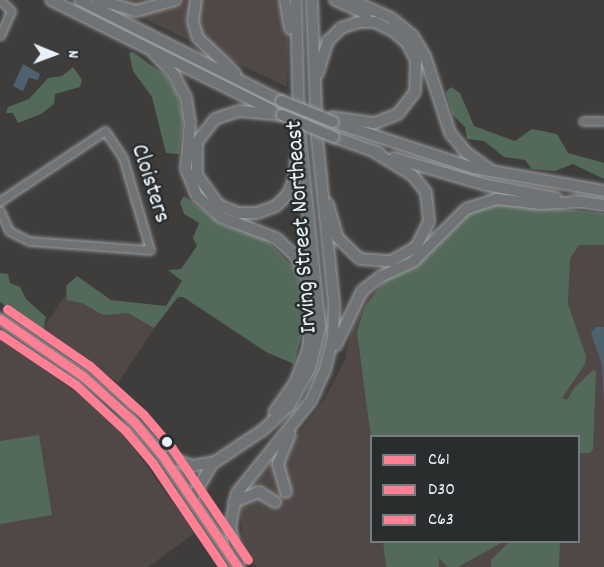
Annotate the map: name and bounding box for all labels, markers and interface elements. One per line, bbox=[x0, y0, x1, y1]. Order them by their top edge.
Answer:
north arrow bbox=[24, 24, 84, 84]
text: N bbox=[61, 50, 84, 58]
street label: Irving Street Northeast bbox=[281, 119, 325, 335]
street label: Cloisters bbox=[123, 141, 175, 227]
legend bbox=[370, 435, 580, 543]
unlabelled marker bbox=[161, 436, 173, 448]
text: C61 bbox=[428, 448, 450, 473]
text: D30 bbox=[428, 478, 455, 503]
text: C63 bbox=[428, 508, 454, 533]

